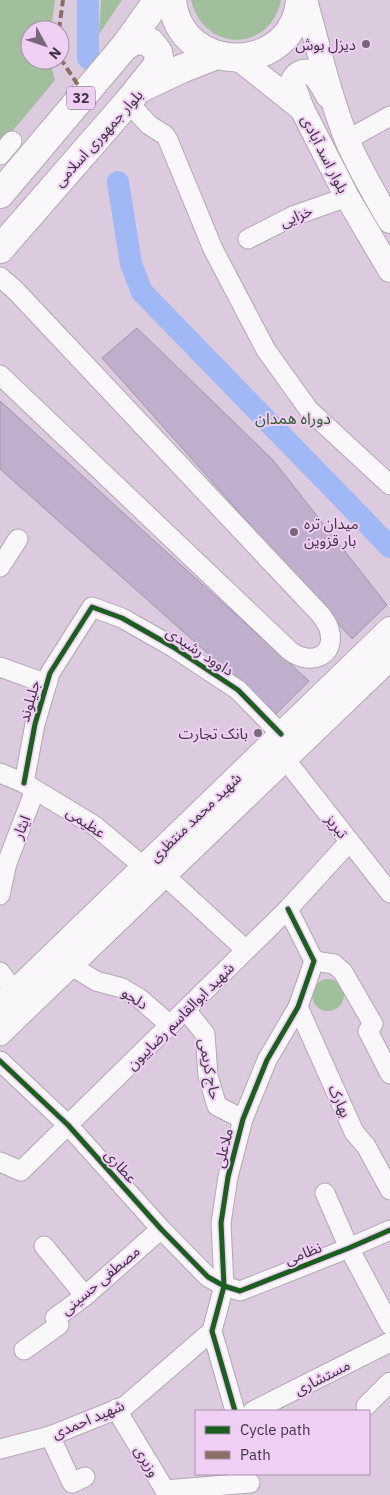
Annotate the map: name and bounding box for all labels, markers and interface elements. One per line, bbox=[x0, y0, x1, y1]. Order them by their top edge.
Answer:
north arrow bbox=[20, 20, 70, 70]
place label: دیزل بوش bbox=[295, 35, 356, 54]
marker: دیزل بوش bbox=[360, 38, 372, 50]
text: N bbox=[45, 44, 65, 63]
street label: بلوار جمهوری اسلامی bbox=[49, 86, 147, 190]
road number: 32 bbox=[67, 86, 95, 110]
street label: بلوار اسد آبادی bbox=[297, 112, 353, 196]
street label: خزایی bbox=[277, 201, 315, 231]
district label: دوراه همدان bbox=[255, 408, 331, 428]
place label: میدان تره بار قزوین bbox=[304, 514, 359, 550]
marker: میدان تره بار قزوین bbox=[288, 526, 300, 538]
street label: داوود رشیدی bbox=[163, 622, 237, 680]
street label: جلیلوند bbox=[14, 678, 44, 724]
place label: بانک تجارت bbox=[179, 724, 248, 743]
marker: بانک تجارت bbox=[252, 727, 264, 739]
street label: شهید محمد منتظری bbox=[145, 768, 245, 866]
street label: عظیمی bbox=[63, 802, 110, 842]
street label: تبریز bbox=[321, 809, 352, 842]
street label: ایثار bbox=[7, 813, 34, 842]
street label: شهید ابوالقاسم رضاییون bbox=[122, 958, 239, 1075]
street label: دلجو bbox=[118, 982, 152, 1014]
street label: حاج کریمی bbox=[192, 1037, 225, 1102]
street label: بهارک bbox=[324, 1082, 356, 1120]
street label: ملاعلی bbox=[209, 1126, 237, 1170]
street label: عطاری bbox=[101, 1145, 142, 1187]
street label: نظامی bbox=[282, 1237, 324, 1269]
street label: مصطفی حسینی bbox=[56, 1241, 144, 1319]
street label: مستشاری bbox=[291, 1355, 353, 1399]
street label: شهید احمدی bbox=[49, 1395, 127, 1443]
legend bbox=[195, 1410, 370, 1475]
text: Cycle path bbox=[240, 1420, 311, 1439]
street label: وزیری bbox=[130, 1442, 164, 1480]
text: Path bbox=[240, 1445, 271, 1464]

